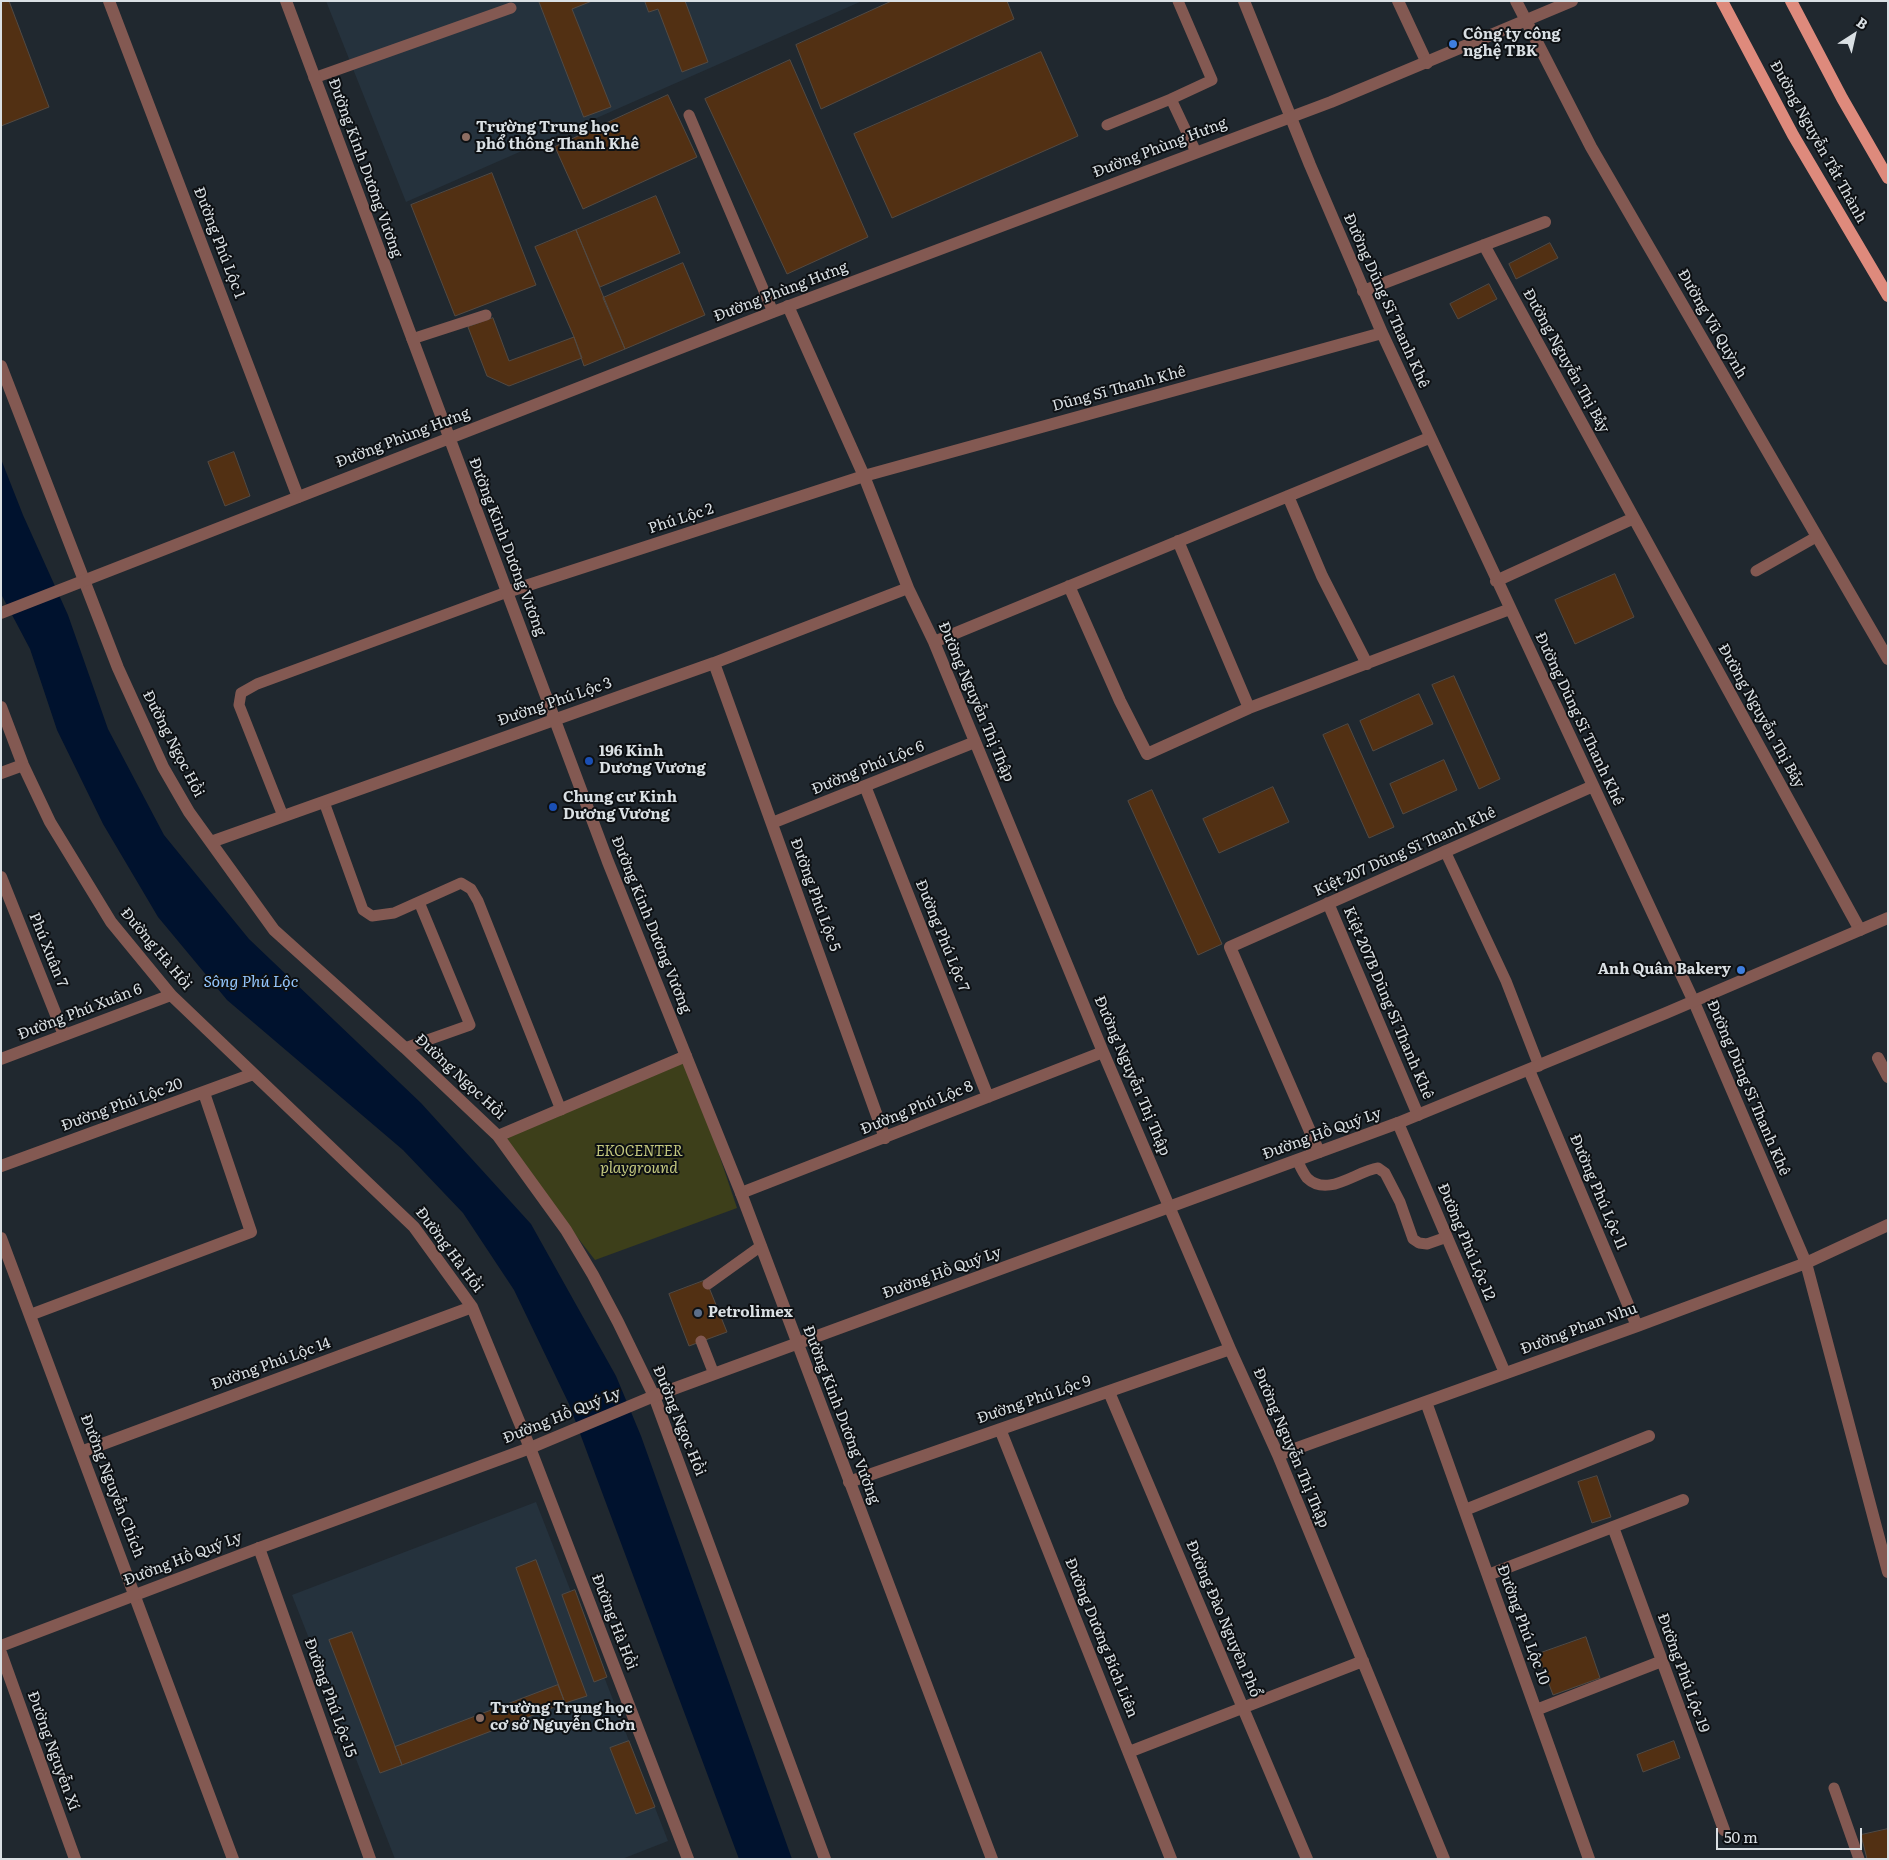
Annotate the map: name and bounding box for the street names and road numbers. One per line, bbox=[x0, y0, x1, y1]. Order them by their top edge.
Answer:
street label: Đường Nguyễn Tất Thành bbox=[1766, 58, 1870, 226]
street label: Đường Kinh Dương Vương bbox=[324, 76, 406, 260]
street label: Đường Phùng Hưng bbox=[1091, 114, 1229, 182]
street label: Đường Phú Lộc 1 bbox=[190, 185, 248, 301]
street label: Đường Dũng Sĩ Thanh Khê bbox=[1339, 211, 1433, 391]
street label: Đường Phùng Hưng bbox=[712, 258, 850, 326]
street label: Đường Vũ Quỳnh bbox=[1673, 266, 1751, 382]
street label: Đường Nguyễn Thị Bảy bbox=[1519, 286, 1613, 436]
street label: Dũng Sĩ Thanh Khê bbox=[1050, 363, 1188, 415]
street label: Đường Phùng Hưng bbox=[334, 404, 472, 472]
street label: Đường Kinh Dương Vương bbox=[465, 455, 549, 639]
street label: Phú Lộc 2 bbox=[646, 500, 716, 538]
street label: Đường Nguyễn Thị Thập bbox=[934, 619, 1018, 785]
street label: Đường Dũng Sĩ Thanh Khê bbox=[1531, 629, 1627, 809]
street label: Đường Nguyễn Thị Bảy bbox=[1714, 641, 1808, 791]
street label: Đường Phú Lộc 3 bbox=[495, 674, 615, 730]
street label: Đường Ngọc Hồi bbox=[138, 688, 208, 800]
street label: Đường Phú Lộc 6 bbox=[809, 737, 927, 799]
street label: Kiệt 207 Dũng Sĩ Thanh Khê bbox=[1311, 804, 1499, 900]
street label: Đường Kinh Dương Vương bbox=[607, 834, 695, 1016]
street label: Đường Phú Lộc 5 bbox=[786, 836, 844, 954]
street label: Đường Phú Lộc 7 bbox=[911, 877, 973, 995]
street label: Đường Hà Hồi bbox=[116, 904, 196, 994]
street label: Kiệt 207B Dũng Sĩ Thanh Khê bbox=[1339, 904, 1437, 1102]
street label: Phú Xuân 7 bbox=[25, 910, 71, 990]
street label: Đường Phú Xuân 6 bbox=[15, 980, 145, 1044]
street label: Đường Nguyễn Thị Thập bbox=[1090, 993, 1174, 1159]
street label: Đường Dũng Sĩ Thanh Khê bbox=[1703, 997, 1793, 1179]
street label: Đường Ngọc Hồi bbox=[411, 1030, 509, 1124]
street label: Đường Phú Lộc 20 bbox=[59, 1075, 185, 1135]
street label: Đường Phú Lộc 8 bbox=[858, 1077, 976, 1139]
street label: Đường Hồ Quý Ly bbox=[1260, 1104, 1384, 1164]
street label: Đường Phú Lộc 11 bbox=[1566, 1131, 1630, 1253]
street label: Đường Phú Lộc 12 bbox=[1433, 1181, 1499, 1303]
street label: Đường Hà Hồi bbox=[411, 1204, 487, 1296]
street label: Đường Hồ Quý Ly bbox=[880, 1243, 1004, 1303]
street label: Đường Phan Nhu bbox=[1518, 1300, 1640, 1358]
street label: Đường Kinh Dương Vương bbox=[799, 1323, 883, 1507]
street label: Đường Phú Lộc 14 bbox=[209, 1334, 333, 1394]
street label: Đường Ngọc Hồi bbox=[649, 1363, 709, 1479]
street label: Đường Nguyễn Thị Thập bbox=[1249, 1365, 1333, 1531]
street label: Đường Phú Lộc 9 bbox=[975, 1372, 1093, 1428]
street label: Đường Hồ Quý Ly bbox=[501, 1384, 623, 1448]
street label: Đường Nguyễn Chích bbox=[76, 1412, 148, 1560]
street label: Đường Hồ Quý Ly bbox=[121, 1528, 245, 1590]
street label: Đường Đào Nguyên Phổ bbox=[1182, 1538, 1264, 1700]
street label: Đường Dương Bích Liên bbox=[1061, 1555, 1141, 1721]
street label: Đường Phú Lộc 10 bbox=[1493, 1563, 1553, 1687]
street label: Đường Hà Hồi bbox=[587, 1571, 641, 1673]
street label: Đường Phú Lộc 19 bbox=[1653, 1611, 1713, 1735]
street label: Đường Phú Lộc 15 bbox=[300, 1636, 360, 1760]
street label: Đường Nguyễn Xí bbox=[23, 1689, 83, 1813]

